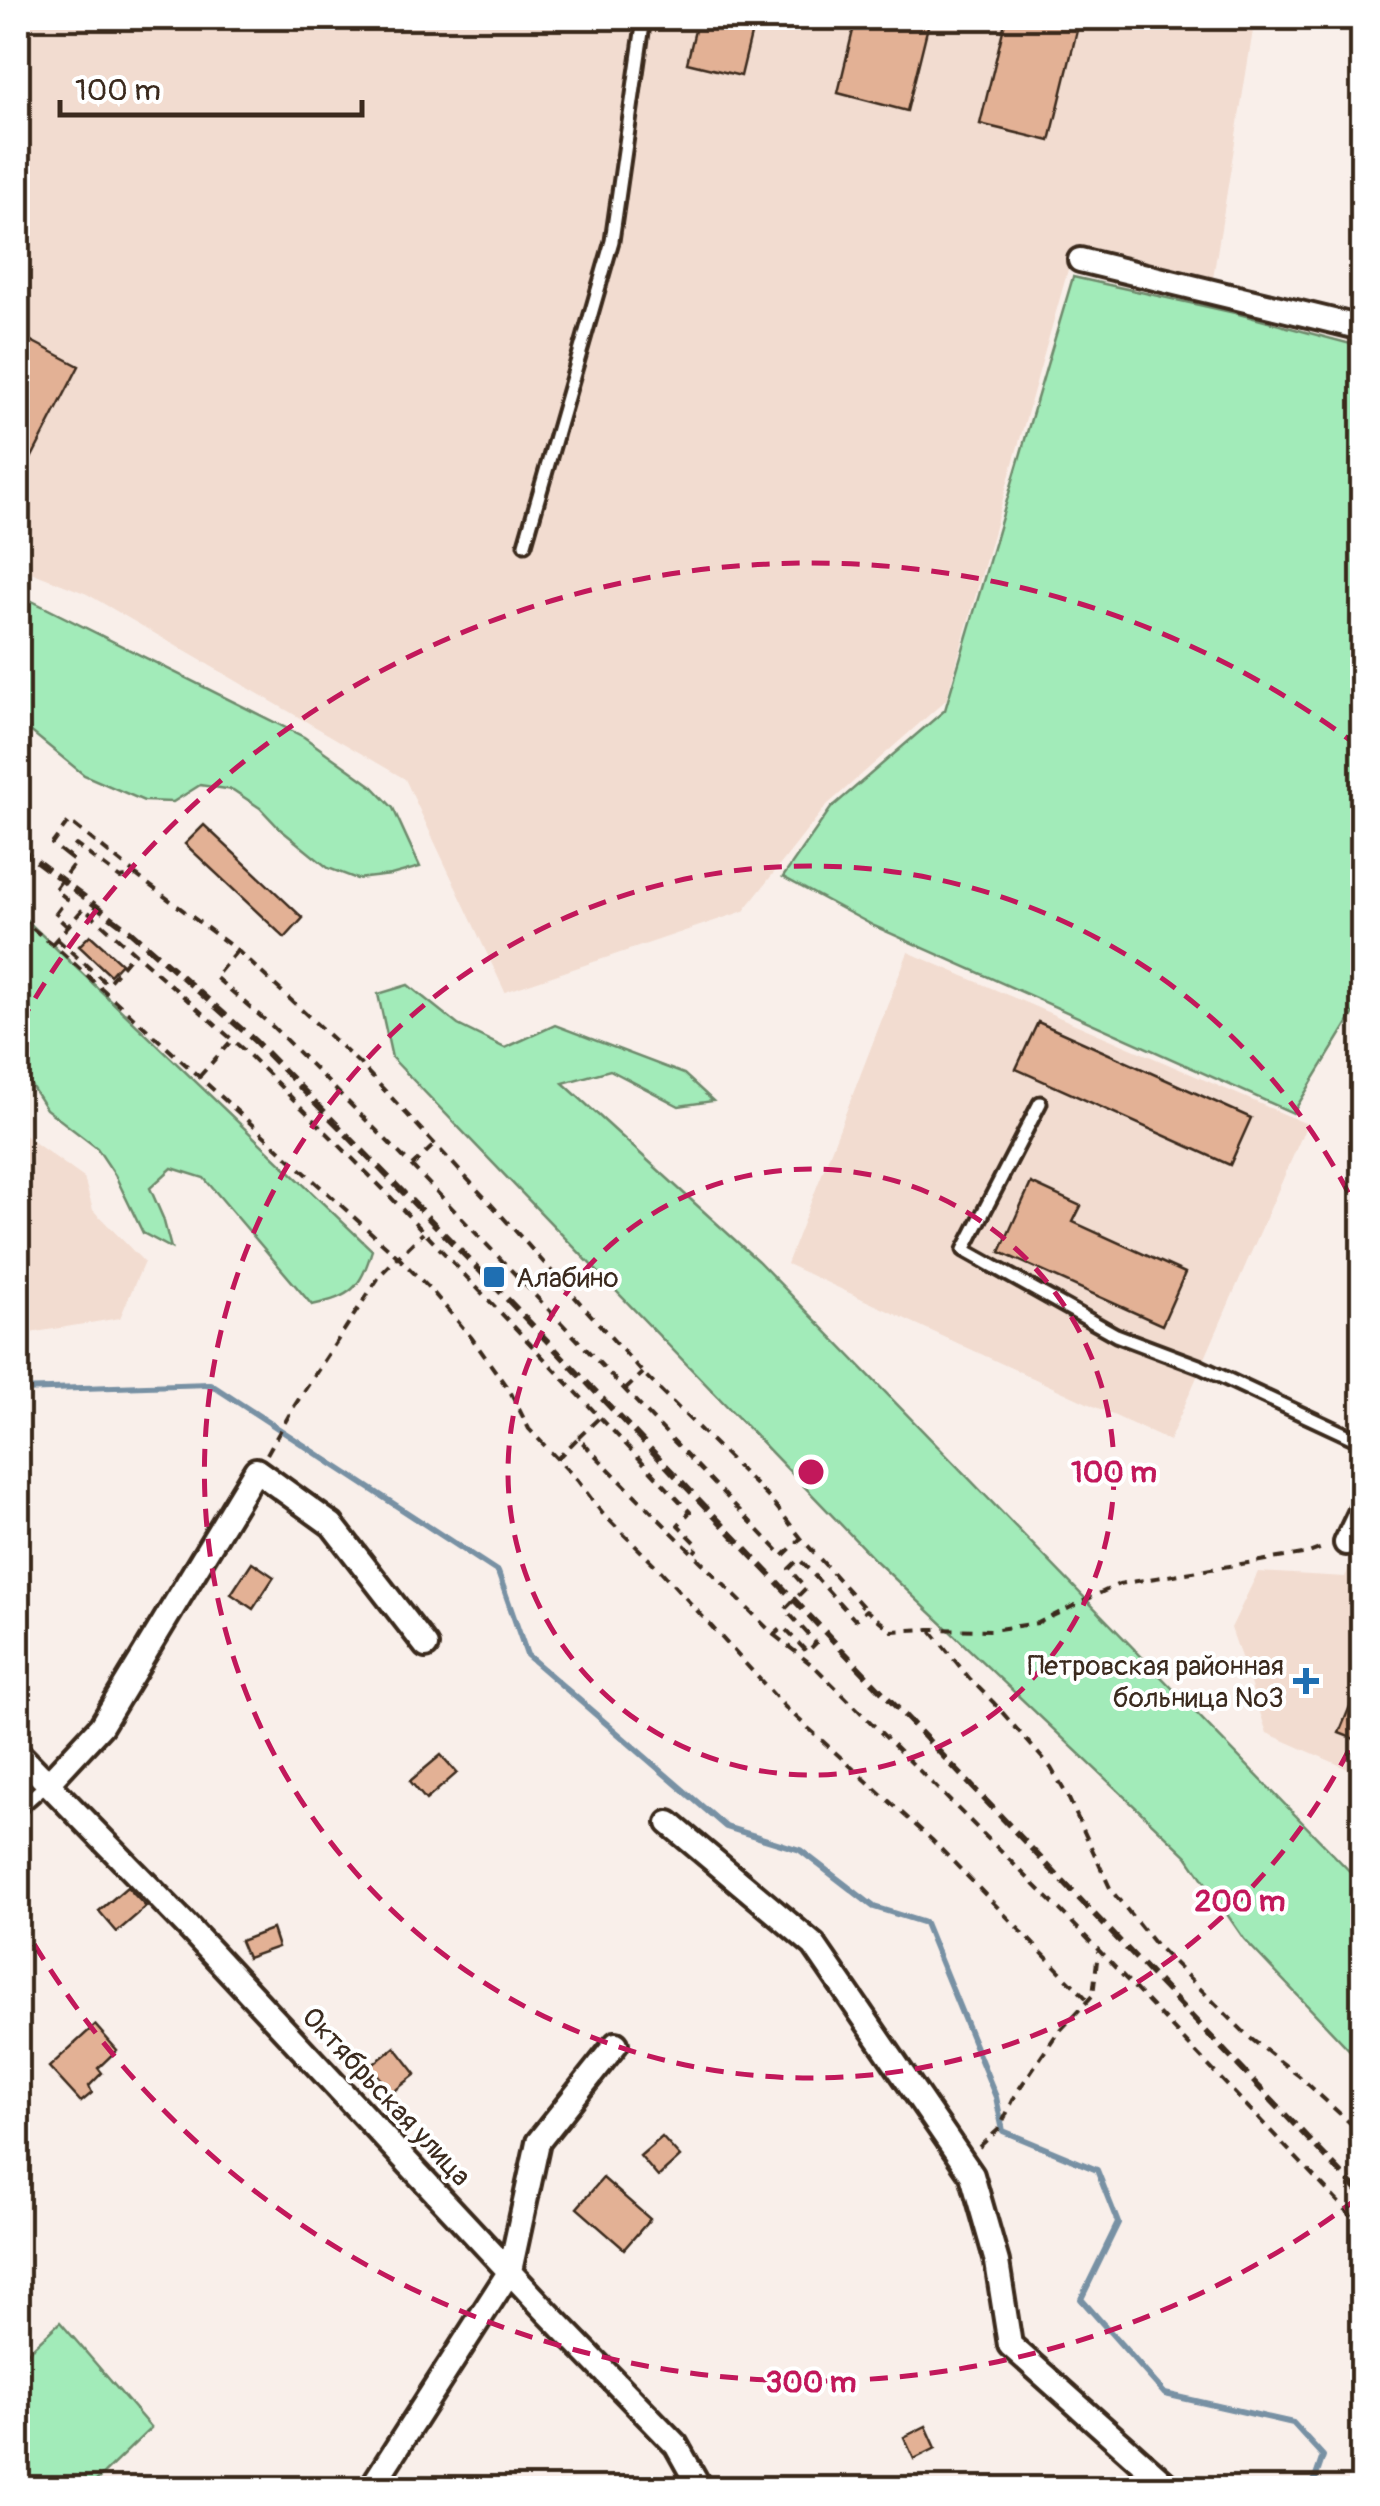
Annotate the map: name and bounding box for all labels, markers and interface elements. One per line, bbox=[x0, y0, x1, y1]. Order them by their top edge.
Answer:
scale bar bbox=[60, 55, 362, 117]
text: 100 m bbox=[75, 72, 161, 109]
place label: Алабино bbox=[516, 1261, 619, 1296]
marker: Алабино bbox=[481, 1264, 507, 1290]
centre of rings bbox=[793, 1454, 829, 1490]
text: 100 m bbox=[1071, 1454, 1157, 1491]
place label: Петровская районная больница №3 bbox=[1028, 1649, 1284, 1716]
marker: Петровская районная больница №3 bbox=[1293, 1668, 1319, 1694]
text: 200 m bbox=[1195, 1883, 1285, 1920]
street label: Октябрьская улица bbox=[294, 2000, 478, 2194]
text: 300 m bbox=[766, 2364, 856, 2401]

